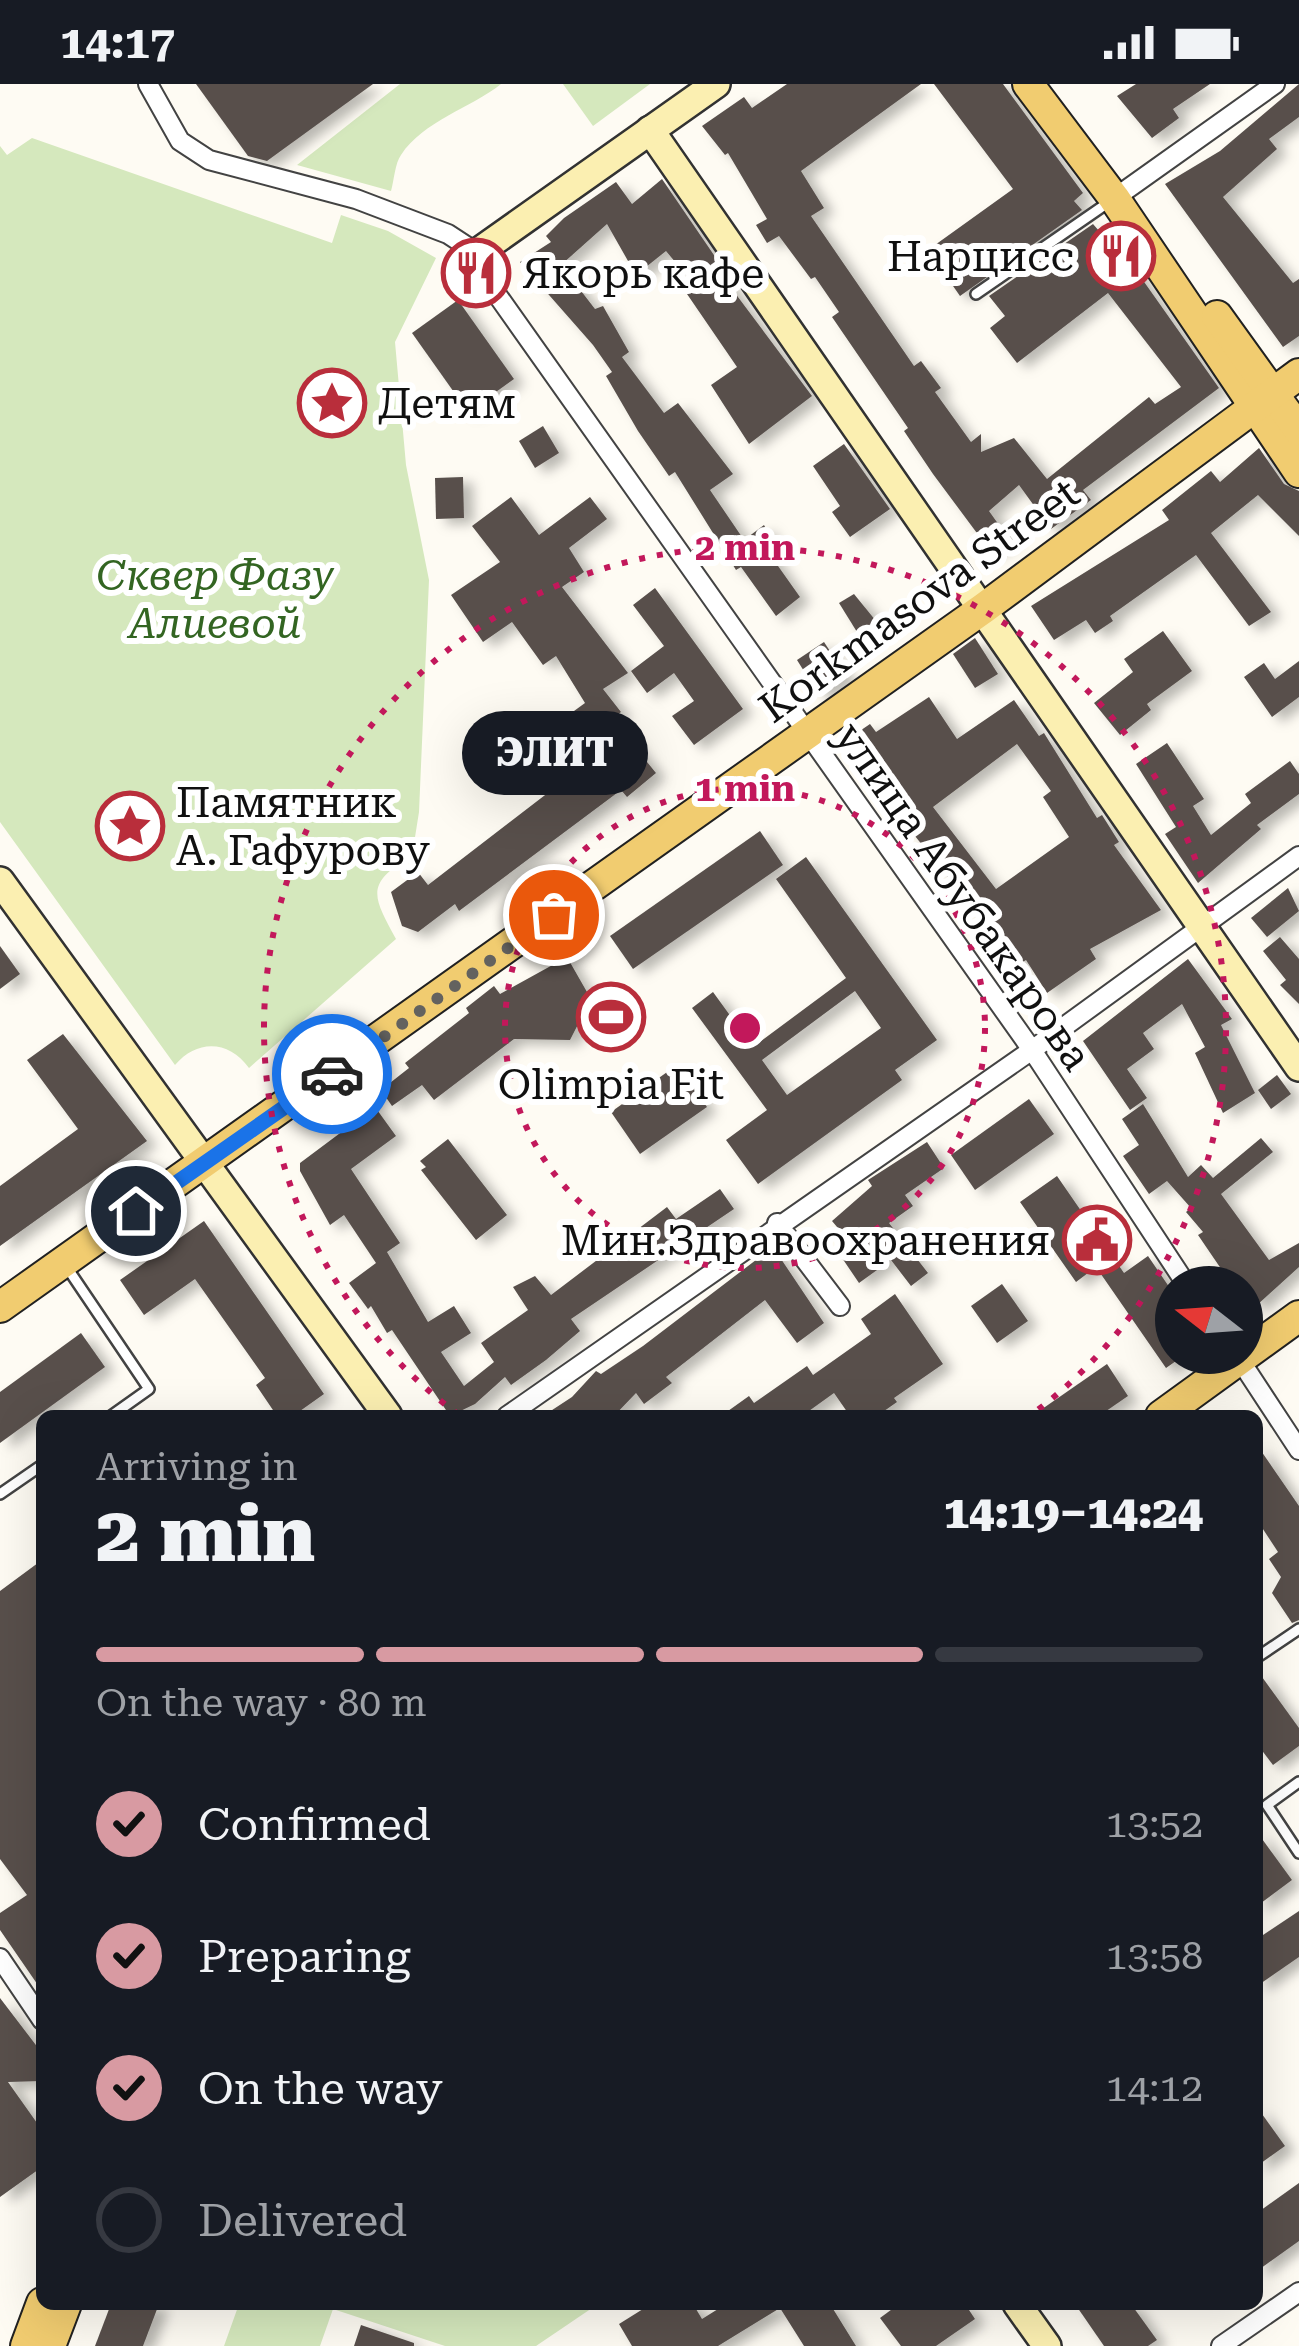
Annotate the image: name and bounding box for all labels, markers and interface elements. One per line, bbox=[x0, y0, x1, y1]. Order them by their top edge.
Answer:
text: 14:17 bbox=[60, 16, 175, 69]
restaurant icon: Нарцисс bbox=[1086, 221, 1156, 291]
place label: Нарцисс bbox=[887, 232, 1074, 281]
restaurant icon: Якорь кафе bbox=[441, 238, 511, 308]
place label: Якорь кафе bbox=[522, 249, 764, 298]
place icon: Детям bbox=[297, 368, 367, 438]
place label: Детям bbox=[378, 379, 516, 428]
street label: Korkmasova Street bbox=[750, 468, 1088, 733]
text: 2 min bbox=[695, 527, 795, 569]
park label: Сквер Фазу Алиевой bbox=[96, 551, 335, 648]
callout: ЭЛИТ bbox=[461, 711, 647, 795]
street label: улица Абубакарова bbox=[825, 713, 1102, 1080]
text: ЭЛИТ bbox=[496, 730, 614, 776]
text: 1 min bbox=[695, 768, 795, 810]
place label: Памятник А. Гафурову bbox=[176, 778, 430, 875]
place icon: Памятник А. Гафурову bbox=[95, 791, 165, 861]
pin bbox=[503, 864, 605, 966]
icon: bag bbox=[521, 882, 587, 948]
sports icon: Olimpia Fit bbox=[576, 982, 646, 1052]
centre of rings bbox=[724, 1007, 766, 1049]
courier bbox=[272, 1014, 392, 1134]
icon: car bbox=[299, 1041, 365, 1107]
place label: Olimpia Fit bbox=[498, 1060, 724, 1109]
pin bbox=[85, 1160, 187, 1262]
icon: home bbox=[103, 1178, 169, 1244]
public building icon: Мин.Здравоохранения bbox=[1062, 1205, 1132, 1275]
place label: Мин.Здравоохранения bbox=[561, 1216, 1050, 1265]
north arrow bbox=[1155, 1266, 1263, 1374]
map controls bbox=[1155, 1266, 1263, 1374]
text: Arriving in bbox=[96, 1444, 298, 1490]
text: 14:19–14:24 bbox=[944, 1486, 1203, 1539]
text: 2 min bbox=[96, 1489, 315, 1580]
text: On the way · 80 m bbox=[96, 1680, 427, 1726]
icon: check bbox=[96, 1791, 162, 1857]
text: Confirmed bbox=[198, 1798, 431, 1851]
text: 13:52 bbox=[1106, 1801, 1203, 1847]
icon: check bbox=[96, 1923, 162, 1989]
text: Preparing bbox=[198, 1930, 411, 1983]
text: 13:58 bbox=[1106, 1933, 1203, 1979]
icon: check bbox=[96, 2055, 162, 2121]
text: On the way bbox=[198, 2062, 443, 2115]
text: 14:12 bbox=[1106, 2065, 1203, 2111]
text: Delivered bbox=[198, 2194, 407, 2247]

